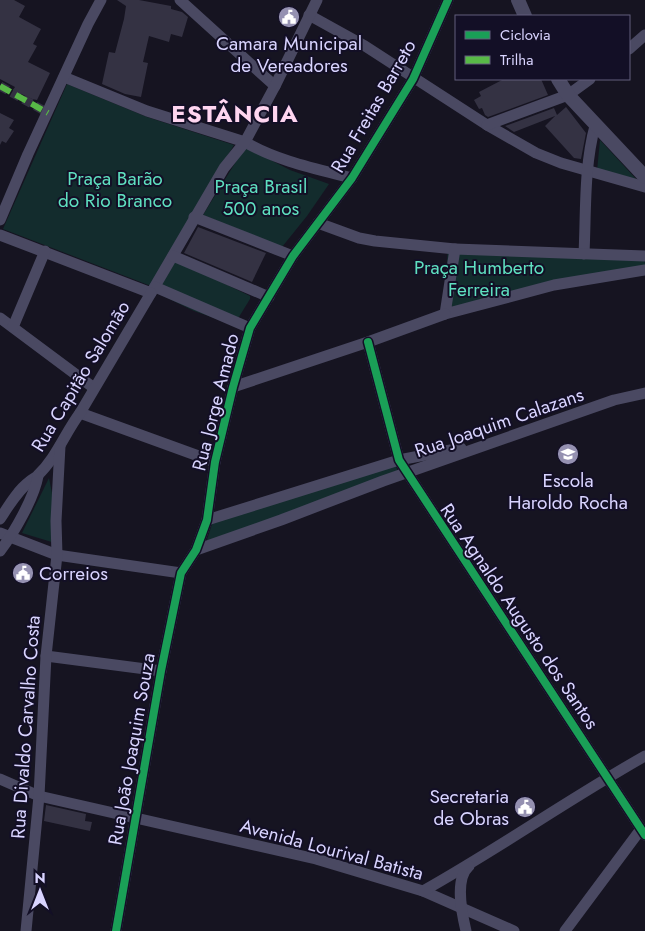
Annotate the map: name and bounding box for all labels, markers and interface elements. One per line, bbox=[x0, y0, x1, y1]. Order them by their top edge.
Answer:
public building icon: Camara Municipal de Vereadores bbox=[277, 5, 301, 29]
legend bbox=[455, 15, 630, 80]
text: Ciclovia bbox=[500, 24, 550, 46]
place label: Camara Municipal de Vereadores bbox=[216, 30, 362, 79]
street label: Rua Freitas Barreto bbox=[324, 35, 423, 178]
text: Trilha bbox=[500, 49, 533, 71]
district label: ESTÂNCIA bbox=[171, 96, 299, 131]
park label: Praça Barão do Rio Branco bbox=[58, 165, 172, 214]
park label: Praça Brasil 500 anos bbox=[215, 173, 307, 222]
park label: Praça Humberto Ferreira bbox=[414, 254, 544, 303]
street label: Rua Capitão Salomão bbox=[25, 296, 136, 457]
street label: Rua Jorge Amado bbox=[185, 331, 246, 474]
street label: Rua Joaquim Calazans bbox=[411, 381, 588, 464]
school or university icon: Escola Haroldo Rocha bbox=[556, 442, 580, 466]
place label: Escola Haroldo Rocha bbox=[508, 467, 628, 516]
street label: Rua Agnaldo Augusto dos Santos bbox=[434, 498, 606, 735]
place label: Correios bbox=[39, 560, 108, 587]
public building icon: Correios bbox=[11, 561, 35, 585]
street label: Rua Divaldo Carvalho Costa bbox=[4, 614, 47, 840]
street label: Rua João Joaquim Souza bbox=[101, 651, 162, 847]
place label: Secretaria de Obras bbox=[429, 783, 509, 832]
public building icon: Secretaria de Obras bbox=[513, 795, 537, 819]
street label: Avenida Lourival Batista bbox=[237, 812, 426, 887]
north arrow bbox=[15, 866, 65, 916]
text: N bbox=[34, 868, 46, 888]

